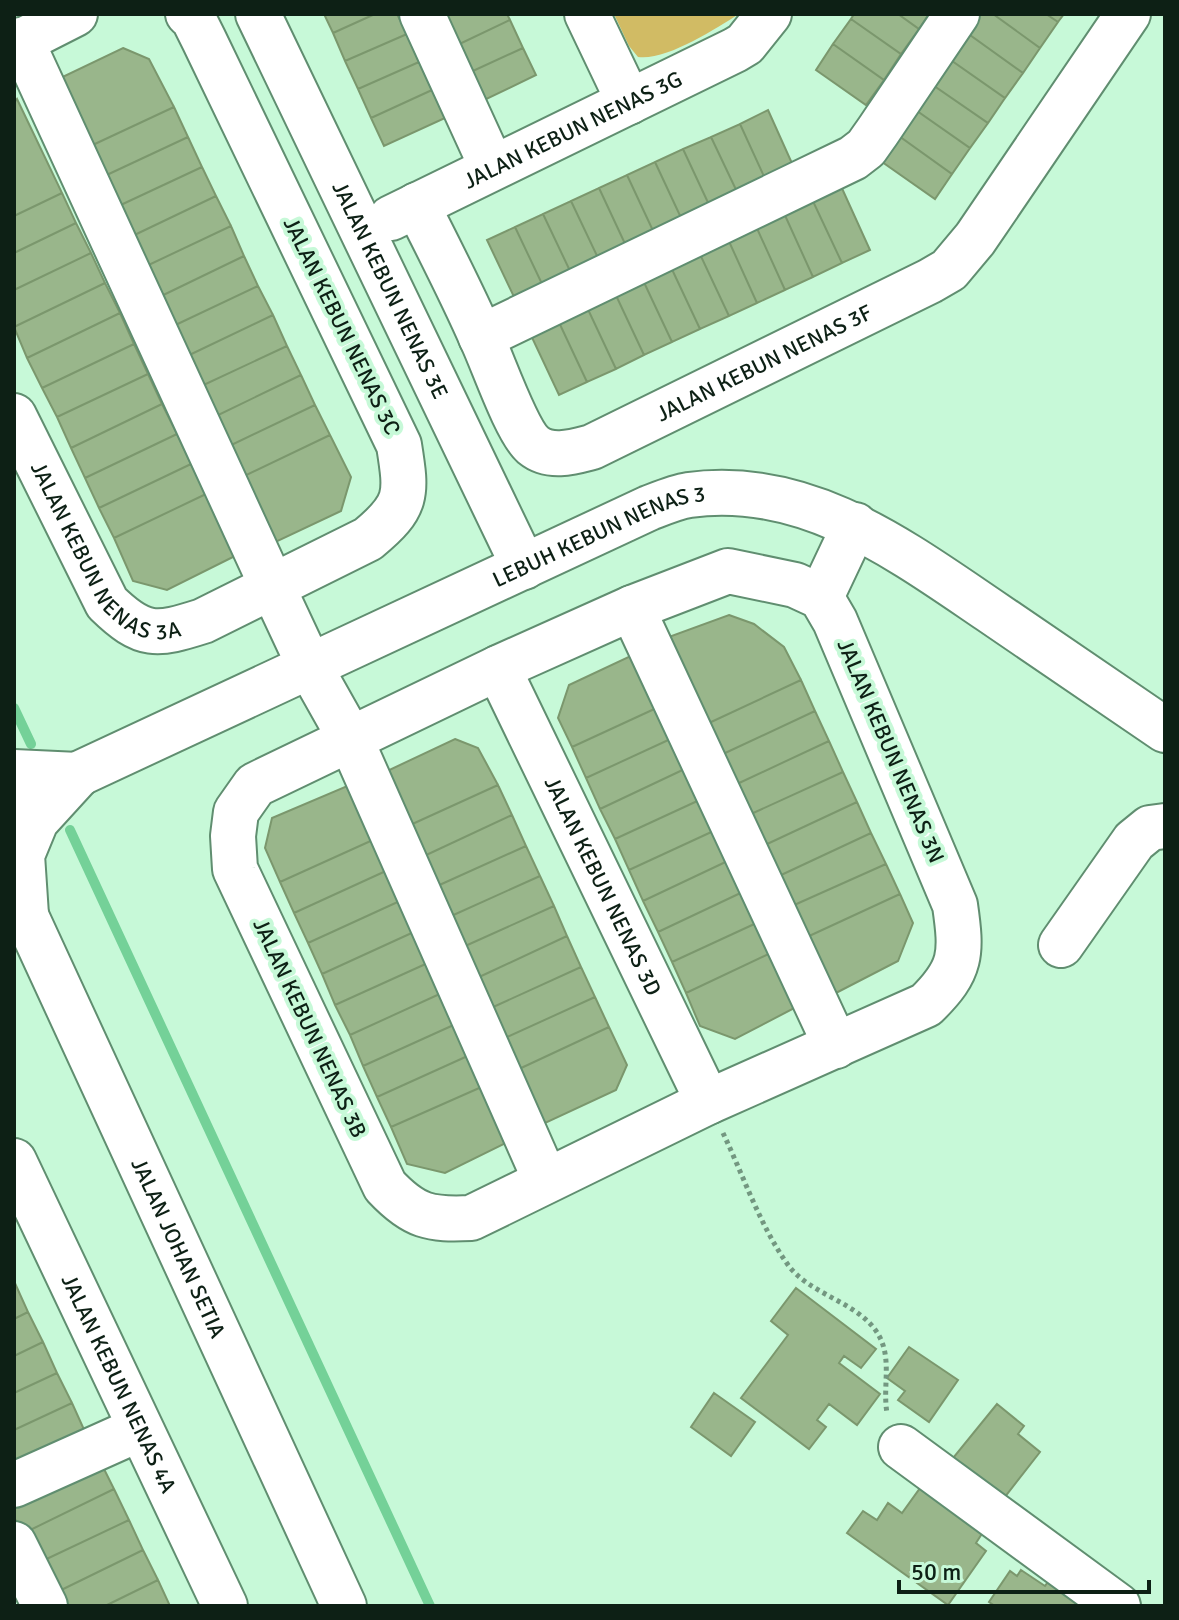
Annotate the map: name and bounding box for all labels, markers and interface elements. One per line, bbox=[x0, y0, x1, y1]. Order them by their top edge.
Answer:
street label: JALAN KEBUN NENAS 3G bbox=[459, 65, 686, 194]
street label: JALAN KEBUN NENAS 3E bbox=[327, 177, 454, 403]
street label: JALAN KEBUN NENAS 3C bbox=[278, 213, 406, 439]
street label: JALAN KEBUN NENAS 3F bbox=[651, 298, 876, 427]
street label: JALAN KEBUN NENAS 3A bbox=[25, 457, 184, 645]
street label: LEBUH KEBUN NENAS 3 bbox=[488, 480, 706, 593]
street label: JALAN KEBUN NENAS 3N bbox=[832, 635, 950, 867]
street label: JALAN KEBUN NENAS 3D bbox=[539, 772, 668, 1000]
street label: JALAN KEBUN NENAS 3B bbox=[247, 914, 373, 1142]
street label: JALAN JOHAN SETIA bbox=[126, 1154, 232, 1343]
street label: JALAN KEBUN NENAS 4A bbox=[56, 1269, 183, 1498]
scale bar bbox=[899, 1544, 1149, 1594]
text: 50 m bbox=[911, 1557, 961, 1587]

